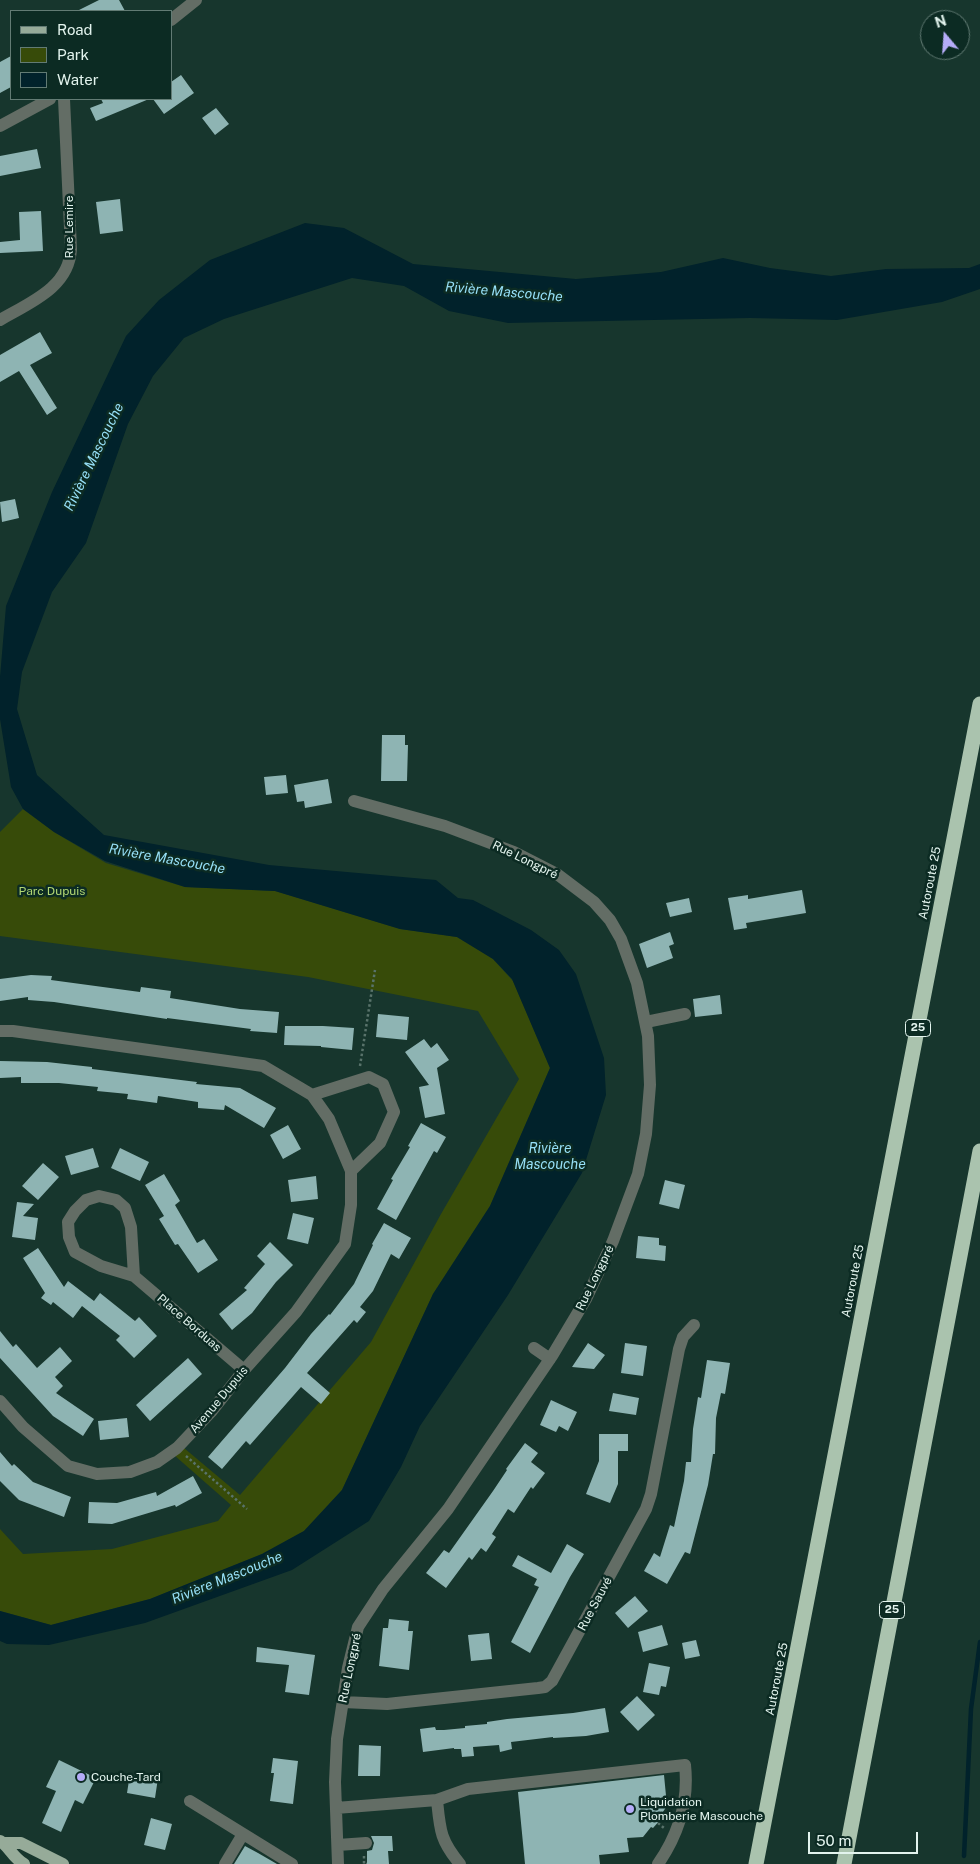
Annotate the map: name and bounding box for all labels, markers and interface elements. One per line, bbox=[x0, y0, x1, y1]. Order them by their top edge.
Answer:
legend bbox=[10, 10, 172, 100]
north arrow bbox=[920, 10, 970, 60]
text: N bbox=[933, 12, 948, 31]
text: Road bbox=[57, 21, 93, 38]
text: Park bbox=[57, 46, 89, 63]
text: Water bbox=[57, 71, 99, 88]
street label: Rue Lemire bbox=[62, 195, 76, 259]
water label: Rivière Mascouche bbox=[444, 278, 564, 306]
water label: Rivière Mascouche bbox=[61, 400, 127, 514]
street label: Rue Longpré bbox=[490, 838, 560, 882]
water label: Rivière Mascouche bbox=[107, 840, 227, 878]
street label: Autoroute 25 bbox=[916, 845, 944, 921]
park label: Parc Dupuis bbox=[19, 884, 85, 898]
road number: 25 bbox=[906, 1020, 930, 1036]
water label: Rivière Mascouche bbox=[514, 1141, 586, 1174]
street label: Rue Longpré bbox=[573, 1243, 617, 1313]
street label: Autoroute 25 bbox=[839, 1243, 867, 1319]
street label: Place Borduas bbox=[154, 1291, 224, 1355]
street label: Avenue Dupuis bbox=[187, 1364, 251, 1436]
water label: Rivière Mascouche bbox=[169, 1548, 285, 1608]
street label: Rue Sauvé bbox=[575, 1575, 615, 1633]
road number: 25 bbox=[880, 1602, 904, 1618]
street label: Rue Longpré bbox=[336, 1632, 364, 1704]
street label: Autoroute 25 bbox=[763, 1641, 791, 1717]
place label: Couche-Tard bbox=[91, 1770, 161, 1784]
marker: Couche-Tard bbox=[75, 1771, 87, 1783]
place label: Liquidation Plomberie Mascouche bbox=[640, 1795, 763, 1823]
marker: Liquidation Plomberie Mascouche bbox=[624, 1803, 636, 1815]
scale bar bbox=[810, 1822, 920, 1854]
text: 50 m bbox=[816, 1832, 851, 1849]

